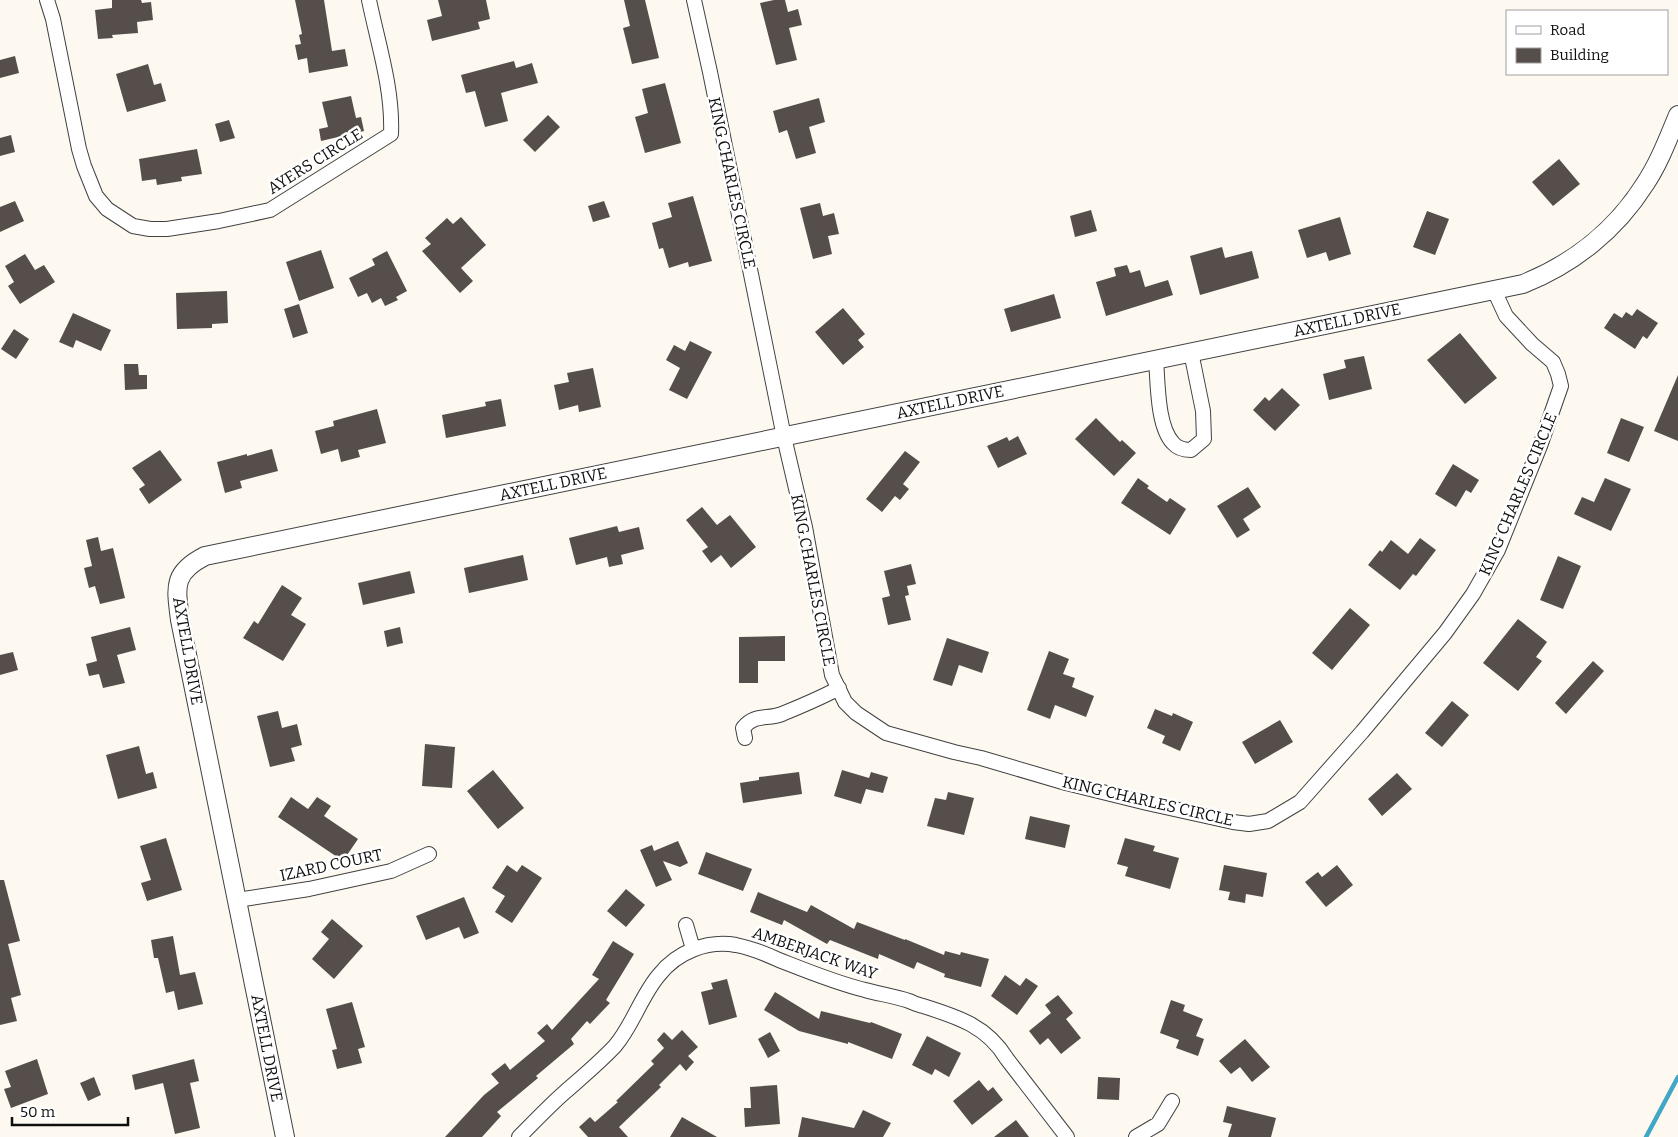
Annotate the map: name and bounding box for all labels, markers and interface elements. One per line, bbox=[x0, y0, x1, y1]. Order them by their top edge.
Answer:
legend bbox=[1506, 10, 1668, 75]
text: Road bbox=[1550, 21, 1585, 39]
text: Building bbox=[1550, 46, 1609, 64]
street label: KING CHARLES CIRCLE bbox=[705, 95, 759, 271]
street label: AYERS CIRCLE bbox=[264, 124, 366, 198]
street label: AXTELL DRIVE bbox=[1292, 299, 1402, 341]
street label: AXTELL DRIVE bbox=[895, 381, 1005, 423]
street label: KING CHARLES CIRCLE bbox=[1475, 410, 1561, 578]
street label: AXTELL DRIVE bbox=[498, 463, 608, 505]
street label: KING CHARLES CIRCLE bbox=[787, 492, 839, 668]
street label: AXTELL DRIVE bbox=[169, 596, 207, 706]
street label: KING CHARLES CIRCLE bbox=[1061, 772, 1235, 830]
street label: IZARD COURT bbox=[278, 845, 384, 885]
street label: AMBERJACK WAY bbox=[750, 923, 881, 984]
street label: AXTELL DRIVE bbox=[247, 993, 287, 1103]
scale bar bbox=[12, 1094, 129, 1126]
text: 50 m bbox=[20, 1103, 56, 1121]

